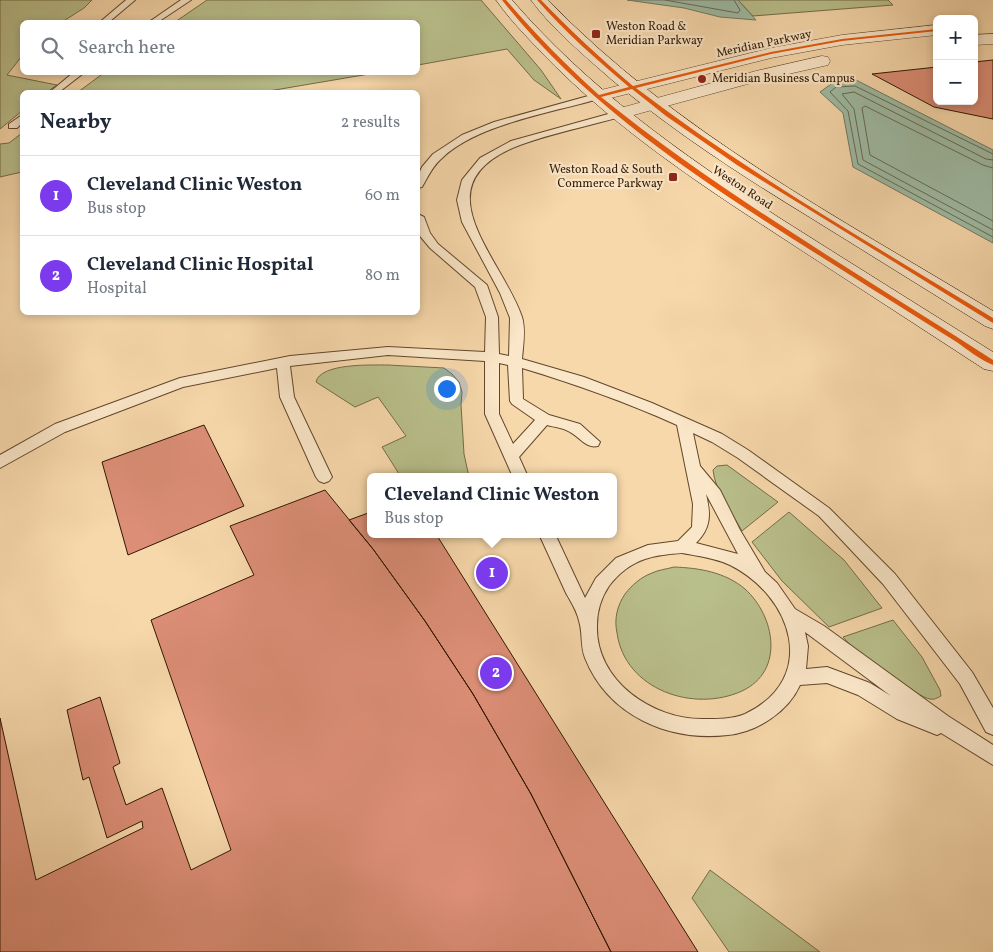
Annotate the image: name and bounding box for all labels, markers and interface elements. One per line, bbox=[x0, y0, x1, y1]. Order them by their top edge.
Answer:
map controls bbox=[933, 15, 978, 105]
button: + bbox=[933, 15, 978, 60]
place label: Weston Road & Meridian Parkway bbox=[606, 19, 704, 49]
search box bbox=[20, 20, 420, 75]
street label: Meridian Parkway bbox=[715, 26, 814, 62]
marker: Weston Road & Meridian Parkway bbox=[590, 28, 602, 40]
icon: search bbox=[38, 34, 66, 62]
text: Search here bbox=[78, 35, 175, 61]
button: − bbox=[933, 60, 978, 105]
place label: Meridian Business Campus bbox=[712, 71, 855, 87]
marker: Meridian Business Campus bbox=[696, 73, 708, 85]
text: Nearby bbox=[40, 108, 111, 137]
text: 2 results bbox=[341, 112, 400, 134]
place label: Weston Road & South Commerce Parkway bbox=[549, 162, 664, 192]
street label: Weston Road bbox=[709, 162, 775, 214]
marker: Weston Road & South Commerce Parkway bbox=[667, 171, 679, 183]
text: Cleveland Clinic Weston bbox=[87, 172, 302, 198]
text: 1 bbox=[53, 185, 59, 207]
text: 60 m bbox=[365, 185, 400, 207]
text: Bus stop bbox=[87, 198, 146, 220]
text: Cleveland Clinic Hospital bbox=[87, 252, 313, 278]
text: 2 bbox=[52, 265, 60, 287]
text: 80 m bbox=[365, 265, 400, 287]
text: Hospital bbox=[87, 278, 147, 300]
your location bbox=[434, 376, 460, 402]
popup bbox=[367, 473, 617, 538]
text: Cleveland Clinic Weston bbox=[384, 482, 600, 508]
text: Bus stop bbox=[384, 508, 443, 530]
pin: 1 bbox=[476, 554, 508, 592]
pin: 2 bbox=[480, 654, 512, 692]

